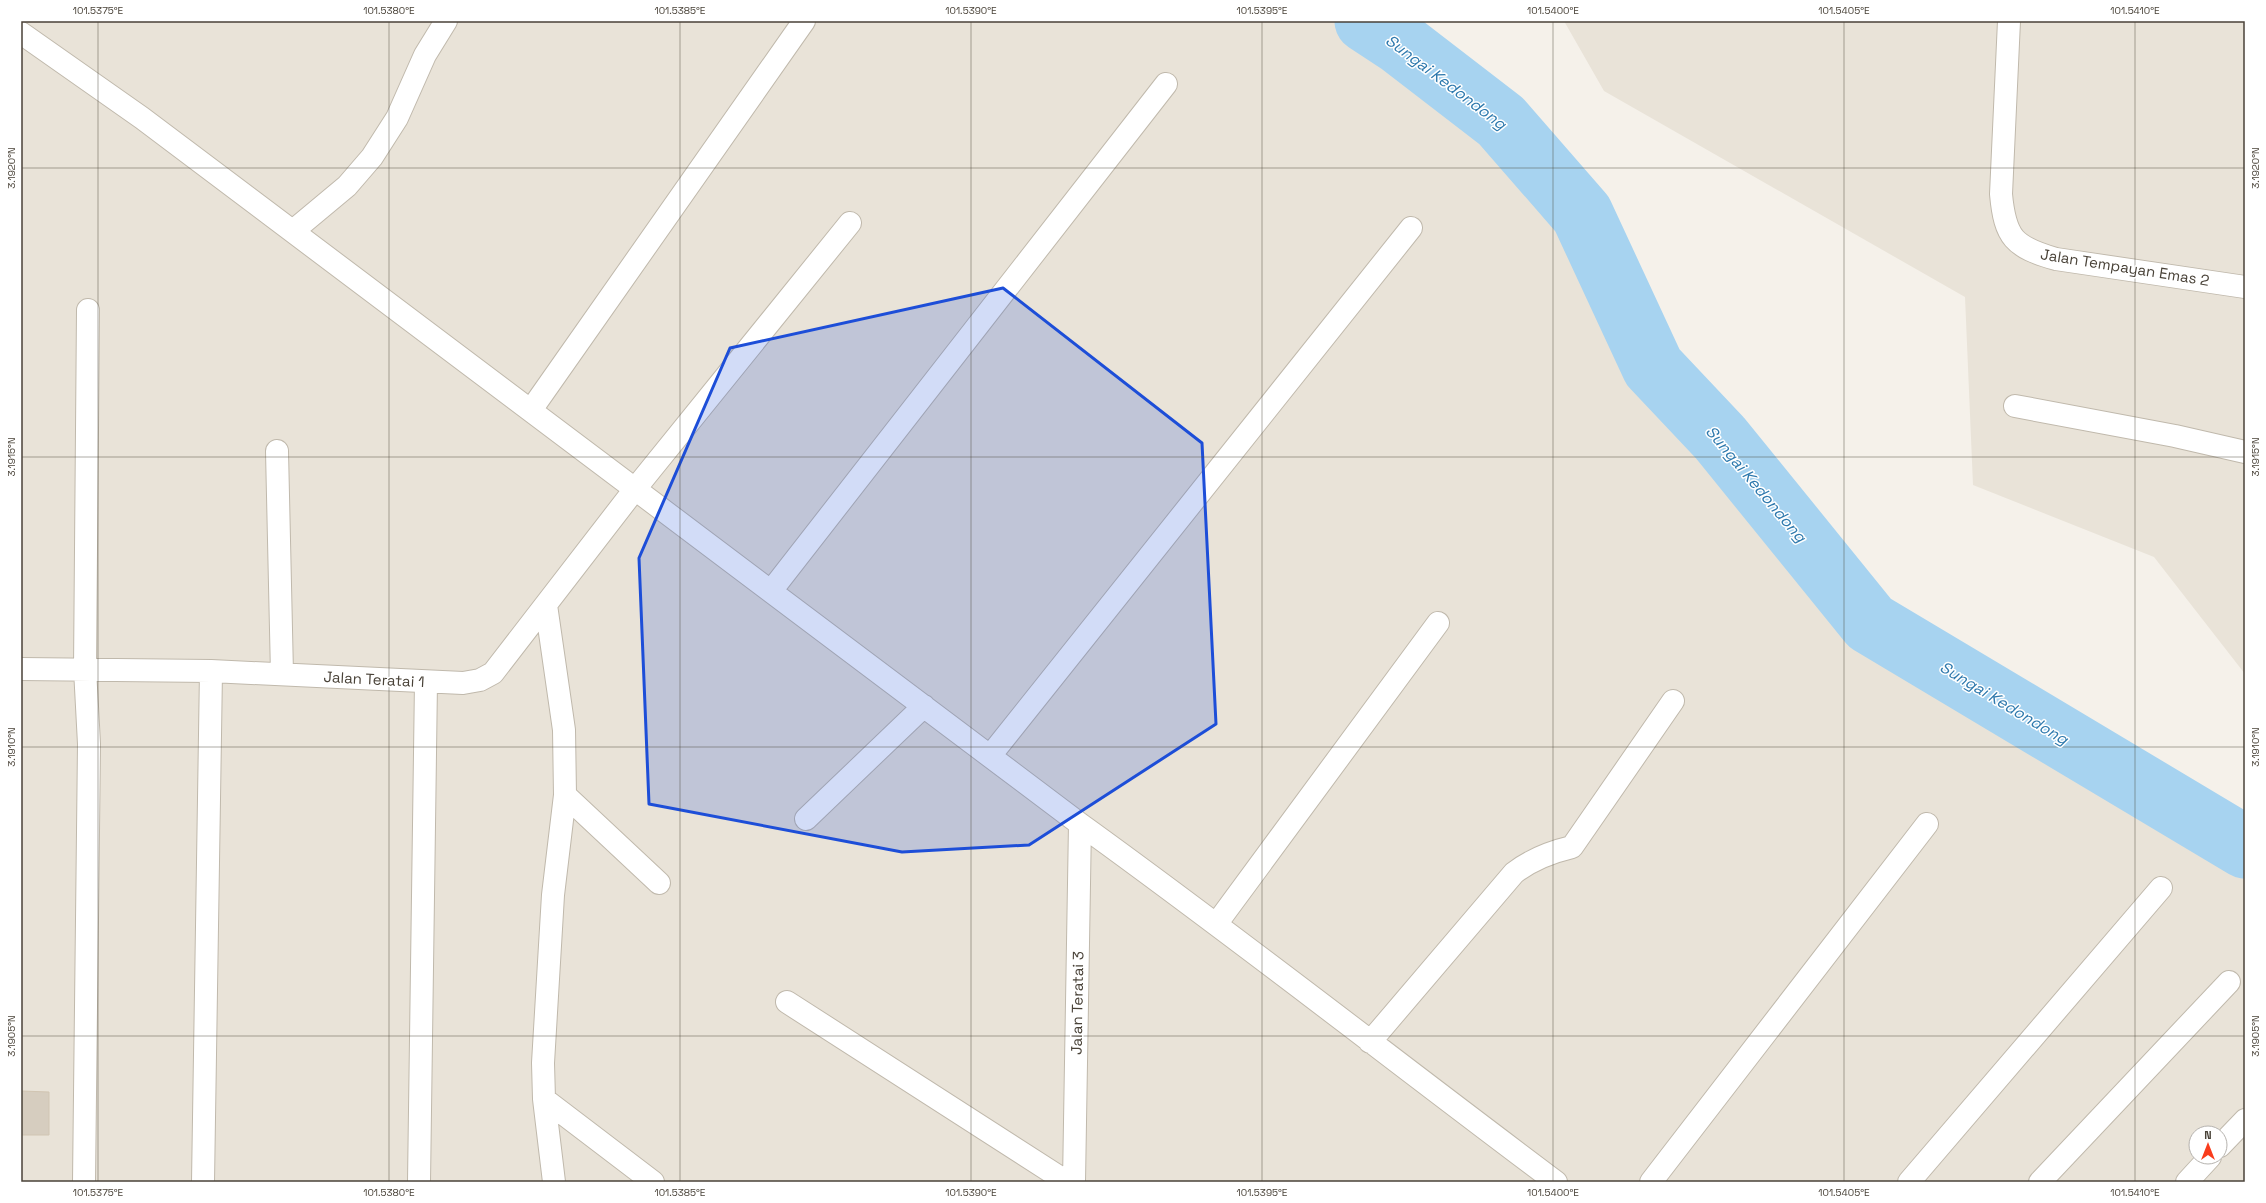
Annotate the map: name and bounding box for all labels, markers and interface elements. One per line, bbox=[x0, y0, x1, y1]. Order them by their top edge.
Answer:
text: 101.5375°E bbox=[73, 4, 124, 17]
text: 101.5380°E bbox=[363, 4, 415, 17]
text: 101.5385°E bbox=[655, 4, 706, 17]
text: 101.5390°E bbox=[945, 4, 997, 17]
text: 101.5395°E bbox=[1237, 4, 1288, 17]
text: 101.5400°E bbox=[1527, 4, 1579, 17]
text: 101.5405°E bbox=[1818, 4, 1870, 17]
text: 101.5410°E bbox=[2110, 4, 2160, 17]
water label: Sungai Kedondong bbox=[1381, 30, 1511, 135]
text: 3.1920°N bbox=[5, 147, 18, 189]
text: 3.1920°N bbox=[2249, 147, 2262, 189]
street label: Jalan Tempayan Emas 2 bbox=[2039, 244, 2211, 290]
water label: Sungai Kedondong bbox=[1701, 421, 1811, 547]
text: 3.1915°N bbox=[5, 437, 18, 477]
text: 3.1915°N bbox=[2249, 437, 2262, 477]
water label: Sungai Kedondong bbox=[1936, 656, 2073, 750]
street label: Jalan Teratai 1 bbox=[323, 667, 425, 691]
text: 3.1910°N bbox=[5, 727, 18, 767]
text: 3.1910°N bbox=[2249, 727, 2262, 767]
street label: Jalan Teratai 3 bbox=[1067, 951, 1087, 1055]
text: 3.1905°N bbox=[5, 1015, 18, 1057]
text: 3.1905°N bbox=[2249, 1015, 2262, 1057]
north arrow bbox=[2188, 1125, 2228, 1165]
text: N bbox=[2204, 1128, 2212, 1142]
text: 101.5375°E bbox=[73, 1186, 124, 1199]
text: 101.5380°E bbox=[363, 1186, 415, 1199]
text: 101.5385°E bbox=[655, 1186, 706, 1199]
text: 101.5390°E bbox=[945, 1186, 997, 1199]
text: 101.5395°E bbox=[1237, 1186, 1288, 1199]
text: 101.5400°E bbox=[1527, 1186, 1579, 1199]
text: 101.5405°E bbox=[1818, 1186, 1870, 1199]
text: 101.5410°E bbox=[2110, 1186, 2160, 1199]

